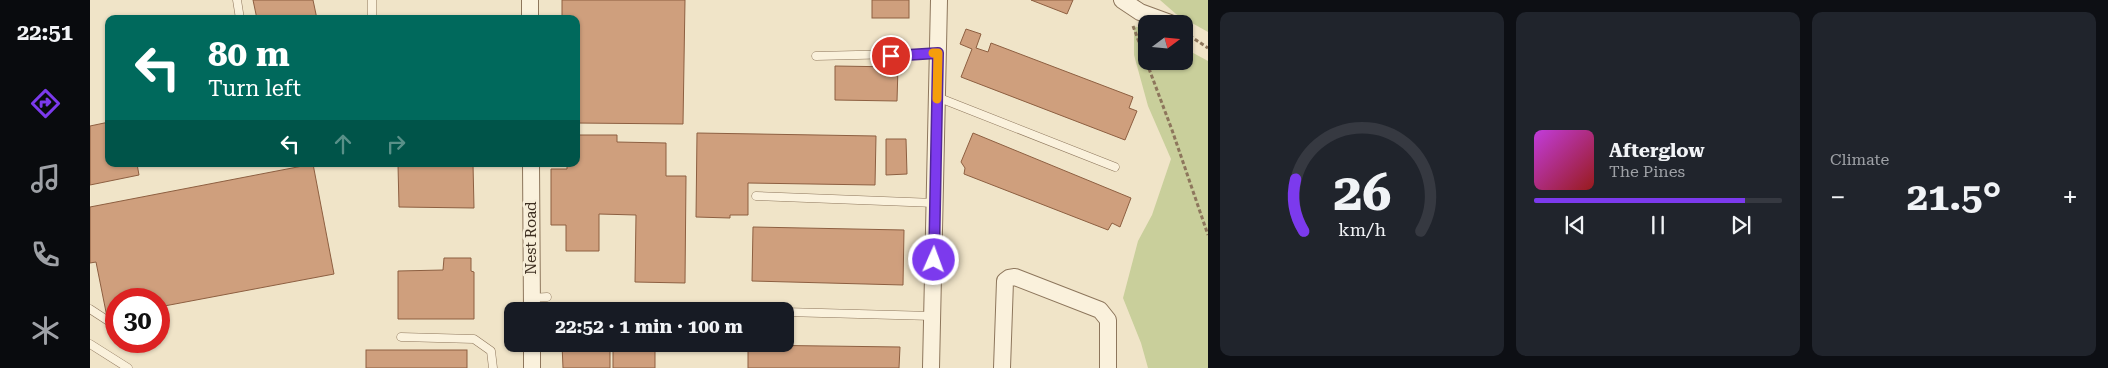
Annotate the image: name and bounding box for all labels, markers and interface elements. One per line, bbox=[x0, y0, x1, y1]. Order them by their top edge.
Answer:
north arrow bbox=[1138, 15, 1192, 70]
map controls bbox=[1138, 15, 1193, 70]
text: 22:51 bbox=[17, 20, 73, 45]
text: 80 m bbox=[208, 34, 290, 75]
icon: left bbox=[125, 35, 190, 100]
pin bbox=[870, 35, 912, 77]
icon: arrive bbox=[877, 42, 905, 70]
text: Turn left bbox=[208, 76, 301, 101]
icon: directions bbox=[28, 86, 63, 121]
icon: left bbox=[276, 130, 304, 158]
icon: ahead bbox=[329, 130, 357, 158]
icon: right bbox=[382, 130, 410, 158]
text: Afterglow bbox=[1609, 139, 1705, 162]
text: Climate bbox=[1830, 150, 1889, 169]
icon: music bbox=[28, 161, 63, 196]
text: 26 bbox=[1333, 162, 1391, 223]
text: The Pines bbox=[1609, 162, 1685, 181]
text: 21.5° bbox=[1907, 175, 2001, 219]
text: − bbox=[1830, 181, 1846, 214]
text: + bbox=[2062, 181, 2078, 214]
street label: Nest Road bbox=[522, 201, 540, 275]
icon: previous bbox=[1561, 211, 1589, 239]
icon: pause bbox=[1644, 211, 1672, 239]
icon: next bbox=[1727, 211, 1755, 239]
text: km/h bbox=[1338, 219, 1386, 240]
position arrow bbox=[907, 233, 959, 285]
icon: phone bbox=[28, 237, 63, 272]
speed limit sign: 30 bbox=[105, 288, 170, 353]
icon: climate bbox=[28, 313, 63, 348]
text: 22:52 · 1 min · 100 m bbox=[555, 315, 743, 338]

